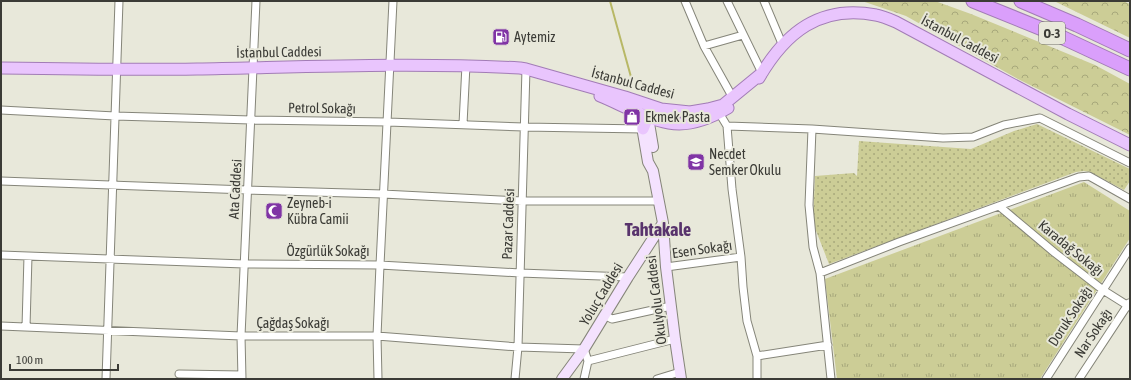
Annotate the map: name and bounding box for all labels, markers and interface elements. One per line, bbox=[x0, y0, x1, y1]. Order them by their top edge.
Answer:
street label: İstanbul Caddesi bbox=[919, 12, 1001, 66]
road number: O-3 bbox=[1039, 22, 1065, 44]
fuel station icon: Aytemiz bbox=[491, 27, 511, 47]
place label: Aytemiz bbox=[514, 29, 555, 45]
street label: İstanbul Caddesi bbox=[236, 43, 322, 61]
street label: İstanbul Caddesi bbox=[590, 64, 676, 102]
street label: Petrol Sokağı bbox=[288, 99, 356, 117]
shop icon: Ekmek Pasta bbox=[622, 107, 642, 127]
place label: Ekmek Pasta bbox=[645, 109, 710, 125]
place label: Necdet Semker Okulu bbox=[709, 146, 781, 178]
school or university icon: Necdet Semker Okulu bbox=[686, 152, 706, 172]
street label: Ata Caddesi bbox=[225, 159, 245, 219]
street label: Pazar Caddesi bbox=[499, 188, 517, 260]
place label: Zeyneb-i Kübra Camii bbox=[287, 195, 349, 227]
mosque icon: Zeyneb-i Kübra Camii bbox=[264, 201, 284, 221]
street label: Karadağ Sokağı bbox=[1035, 217, 1107, 279]
district label: Tahtakale bbox=[625, 219, 691, 240]
street label: Esen Sokağı bbox=[671, 237, 733, 261]
street label: Özgürlük Sokağı bbox=[286, 243, 370, 259]
street label: Okulyolu Caddesi bbox=[643, 254, 669, 346]
street label: Yoluç Caddesi bbox=[576, 260, 626, 328]
street label: Doruk Sokağı bbox=[1045, 283, 1095, 349]
street label: Nar Sokağı bbox=[1071, 306, 1115, 360]
street label: Çağdaş Sokağı bbox=[257, 315, 329, 331]
scale bar bbox=[10, 346, 118, 372]
text: 100 m bbox=[16, 353, 43, 367]

